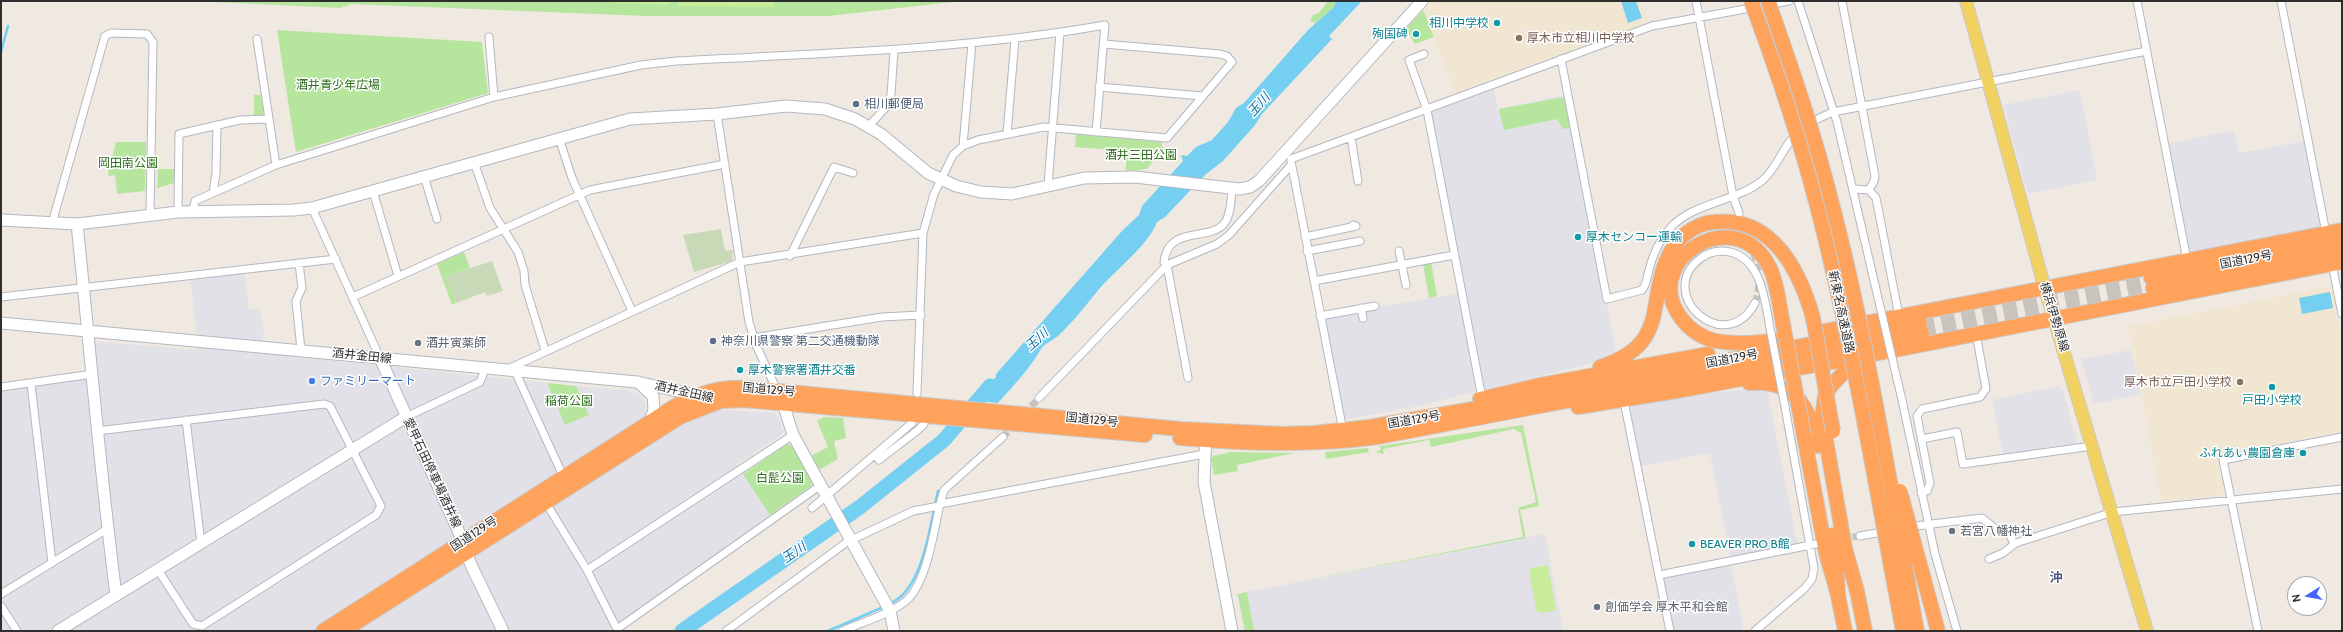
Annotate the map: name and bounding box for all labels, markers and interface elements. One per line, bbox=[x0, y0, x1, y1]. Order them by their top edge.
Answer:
place label: 相川中学校 bbox=[1429, 16, 1489, 30]
marker: 相川中学校 bbox=[1492, 18, 1502, 28]
place label: 殉国碑 bbox=[1372, 27, 1408, 41]
marker: 殉国碑 bbox=[1411, 29, 1421, 39]
place label: 厚木市立相川中学校 bbox=[1527, 31, 1635, 45]
marker: 厚木市立相川中学校 bbox=[1514, 33, 1524, 43]
park label: 酒井青少年広場 bbox=[296, 78, 380, 92]
water label: 玉川 bbox=[1245, 90, 1273, 120]
place label: 相川郵便局 bbox=[864, 97, 924, 111]
marker: 相川郵便局 bbox=[851, 99, 861, 109]
park label: 酒井三田公園 bbox=[1105, 148, 1177, 162]
park label: 岡田南公園 bbox=[98, 156, 158, 170]
place label: 厚木センコー運輸 bbox=[1586, 230, 1682, 244]
marker: 厚木センコー運輸 bbox=[1573, 232, 1583, 242]
street label: 国道129号 bbox=[2219, 248, 2273, 272]
street label: 新東名高速道路 bbox=[1825, 269, 1857, 355]
street label: 横浜伊勢原線 bbox=[2037, 280, 2071, 354]
water label: 玉川 bbox=[1022, 326, 1052, 354]
place label: 神奈川県警察 第二交通機動隊 bbox=[721, 334, 880, 348]
place label: 酒井寅薬師 bbox=[426, 336, 486, 350]
marker: 神奈川県警察 第二交通機動隊 bbox=[708, 336, 718, 346]
marker: 酒井寅薬師 bbox=[413, 338, 423, 348]
street label: 酒井金田線 bbox=[331, 346, 393, 366]
street label: 国道129号 bbox=[1705, 347, 1759, 371]
place label: 厚木警察署酒井交番 bbox=[748, 363, 856, 377]
marker: 厚木警察署酒井交番 bbox=[735, 365, 745, 375]
place label: ファミリーマート bbox=[320, 374, 416, 388]
place label: 厚木市立戸田小学校 bbox=[2124, 375, 2232, 389]
marker: ファミリーマート bbox=[307, 376, 317, 386]
marker: 厚木市立戸田小学校 bbox=[2235, 377, 2245, 387]
street label: 酒井金田線 bbox=[653, 378, 715, 406]
street label: 国道129号 bbox=[742, 381, 796, 399]
marker: 戸田小学校 bbox=[2267, 382, 2277, 392]
place label: 戸田小学校 bbox=[2242, 393, 2302, 407]
park label: 稲荷公園 bbox=[545, 394, 593, 408]
street label: 国道129号 bbox=[1387, 408, 1441, 432]
street label: 国道129号 bbox=[1065, 410, 1119, 430]
street label: 愛甲石田停車場酒井線 bbox=[400, 416, 464, 530]
place label: ふれあい農園倉庫 bbox=[2199, 446, 2295, 460]
marker: ふれあい農園倉庫 bbox=[2298, 448, 2308, 458]
park label: 白髭公園 bbox=[756, 471, 804, 485]
street label: 国道129号 bbox=[448, 514, 500, 554]
place label: 若宮八幡神社 bbox=[1960, 524, 2032, 538]
marker: 若宮八幡神社 bbox=[1947, 526, 1957, 536]
place label: BEAVER PRO B館 bbox=[1700, 537, 1790, 551]
water label: 玉川 bbox=[779, 539, 809, 567]
marker: BEAVER PRO B館 bbox=[1687, 539, 1697, 549]
district label: 沖 bbox=[2050, 570, 2062, 586]
north arrow bbox=[2287, 576, 2327, 616]
text: N bbox=[2289, 593, 2304, 603]
place label: 創価学会 厚木平和会館 bbox=[1605, 600, 1728, 614]
marker: 創価学会 厚木平和会館 bbox=[1592, 602, 1602, 612]

